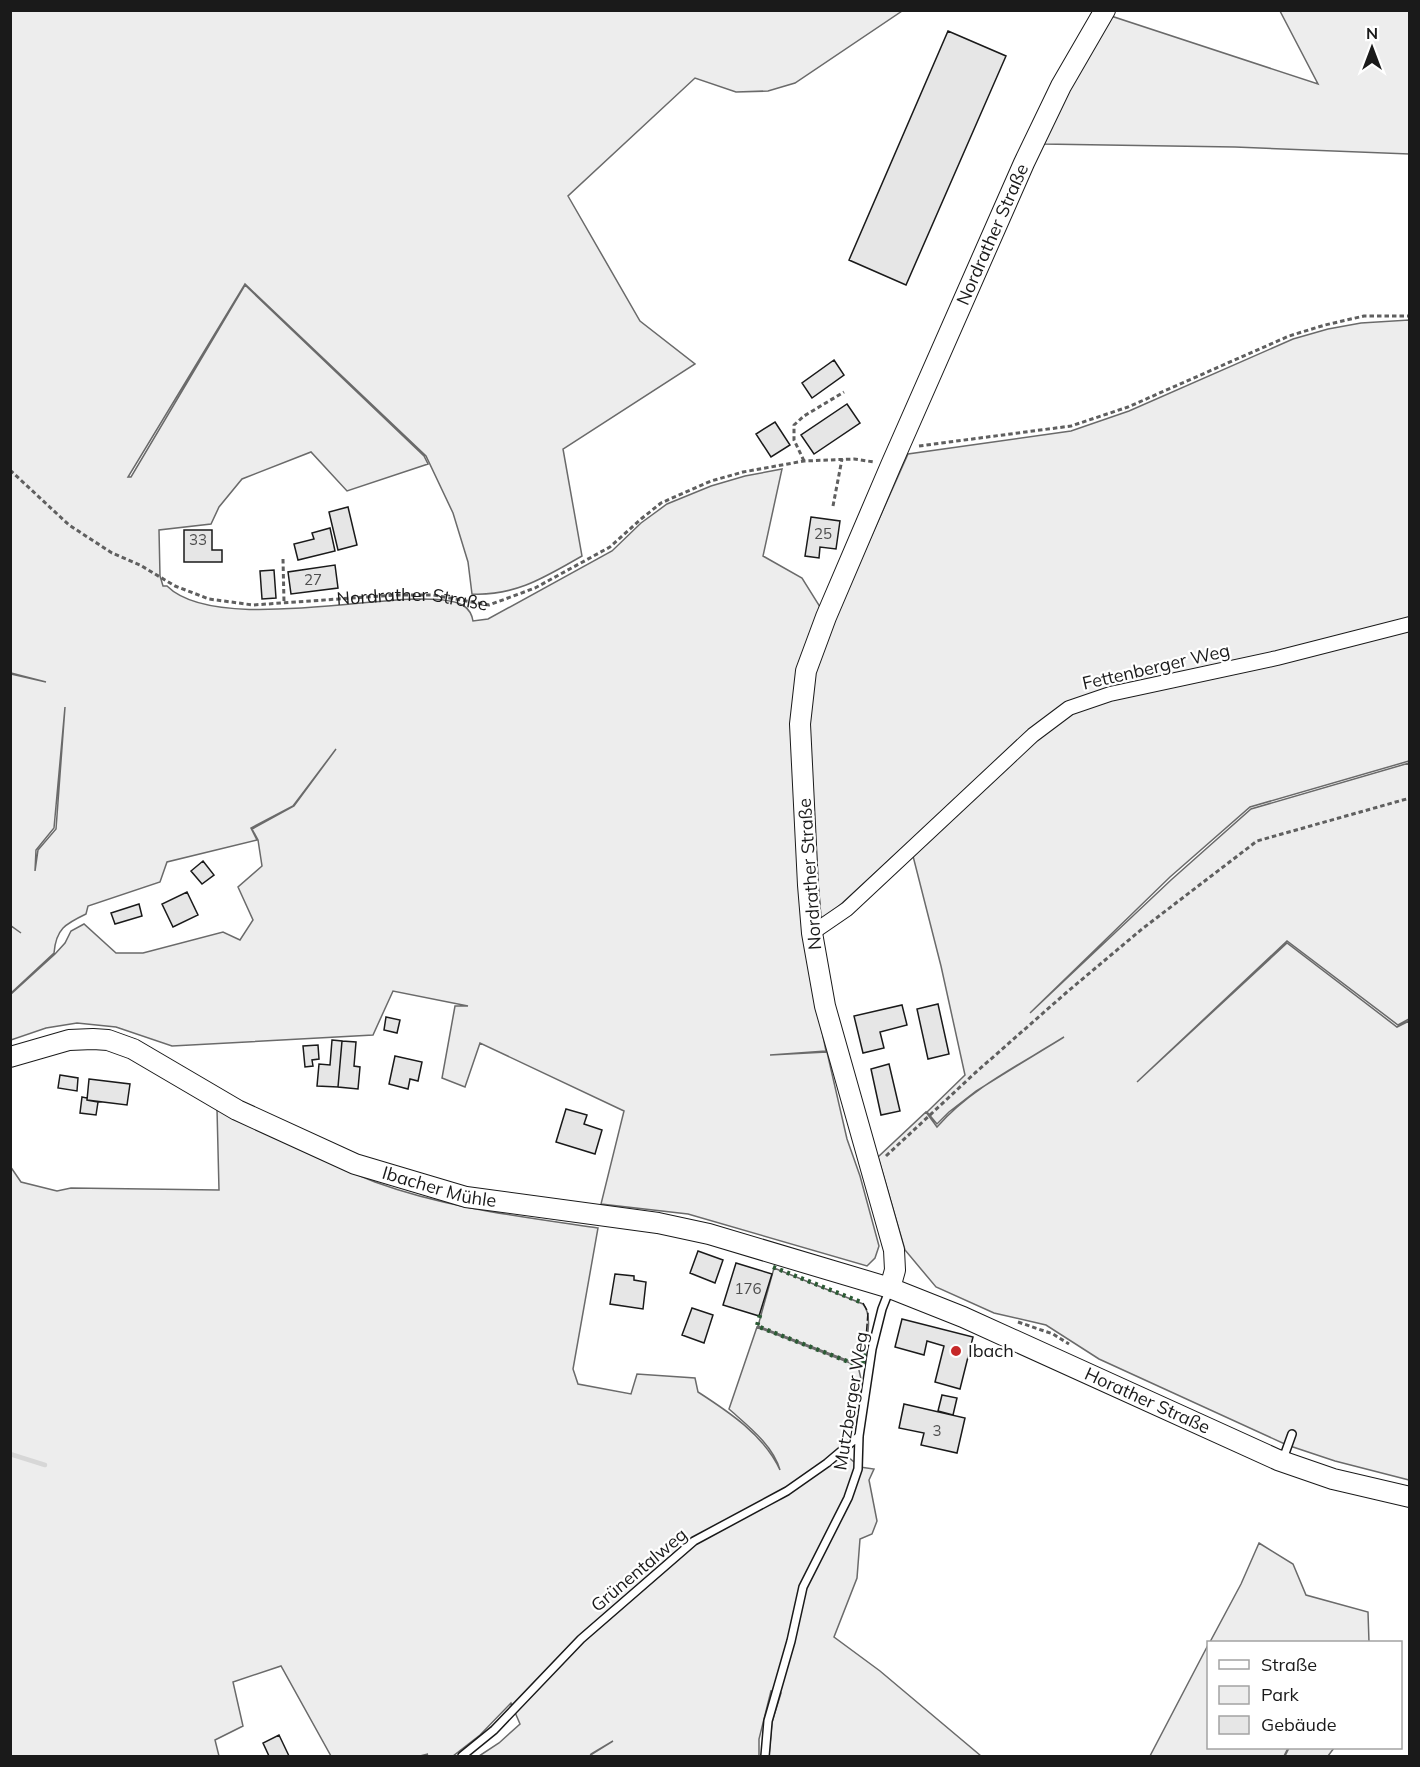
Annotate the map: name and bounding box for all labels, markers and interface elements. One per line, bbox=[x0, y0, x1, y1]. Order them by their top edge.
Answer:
north arrow bbox=[1342, 18, 1402, 78]
text: N bbox=[1366, 23, 1378, 43]
street label: Nordrather Straße bbox=[951, 160, 1033, 308]
house number: 25 bbox=[814, 524, 832, 543]
house number: 33 bbox=[189, 530, 207, 549]
house number: 27 bbox=[304, 570, 322, 589]
street label: Nordrather Straße bbox=[336, 583, 490, 616]
street label: Fettenberger Weg bbox=[1080, 638, 1232, 695]
street label: Nordrather Straße bbox=[793, 797, 826, 951]
street label: Ibacher Mühle bbox=[380, 1161, 498, 1212]
house number: 176 bbox=[734, 1279, 762, 1298]
street label: Mutzberger Weg bbox=[828, 1330, 873, 1472]
place label: Ibach bbox=[968, 1339, 1014, 1362]
marker: Ibach bbox=[949, 1344, 963, 1358]
street label: Horather Straße bbox=[1081, 1362, 1214, 1439]
house number: 3 bbox=[932, 1421, 942, 1440]
street label: Grünentalweg bbox=[586, 1523, 691, 1617]
legend bbox=[1207, 1641, 1402, 1749]
text: Straße bbox=[1261, 1653, 1317, 1676]
text: Park bbox=[1261, 1683, 1300, 1706]
text: Gebäude bbox=[1261, 1713, 1337, 1736]

